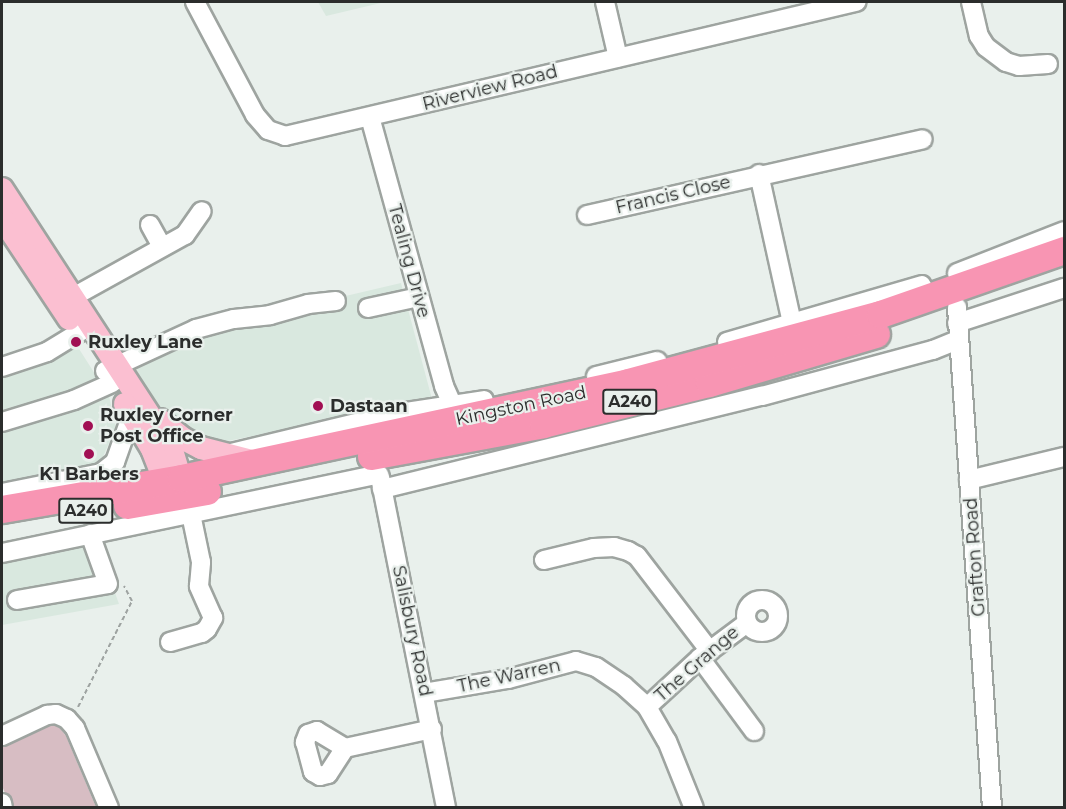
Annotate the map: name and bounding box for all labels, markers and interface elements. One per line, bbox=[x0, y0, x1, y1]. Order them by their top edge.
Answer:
street label: Riverview Road bbox=[420, 61, 560, 115]
street label: Francis Close bbox=[613, 171, 733, 219]
street label: Tealing Drive bbox=[383, 202, 435, 320]
place label: Ruxley Lane bbox=[88, 331, 203, 353]
marker: Ruxley Lane bbox=[69, 335, 83, 349]
street label: Kingston Road bbox=[454, 382, 588, 430]
road number: A240 bbox=[602, 389, 658, 415]
place label: Dastaan bbox=[330, 395, 408, 417]
marker: Dastaan bbox=[311, 399, 325, 413]
place label: Ruxley Corner Post Office bbox=[100, 405, 233, 448]
marker: Ruxley Corner Post Office bbox=[81, 419, 95, 433]
marker: K1 Barbers bbox=[82, 447, 96, 461]
place label: K1 Barbers bbox=[39, 463, 139, 485]
street label: Grafton Road bbox=[960, 497, 990, 617]
road number: A240 bbox=[58, 498, 115, 524]
street label: Salisbury Road bbox=[388, 564, 436, 698]
street label: The Grange bbox=[650, 622, 744, 706]
street label: The Warren bbox=[455, 655, 563, 697]

